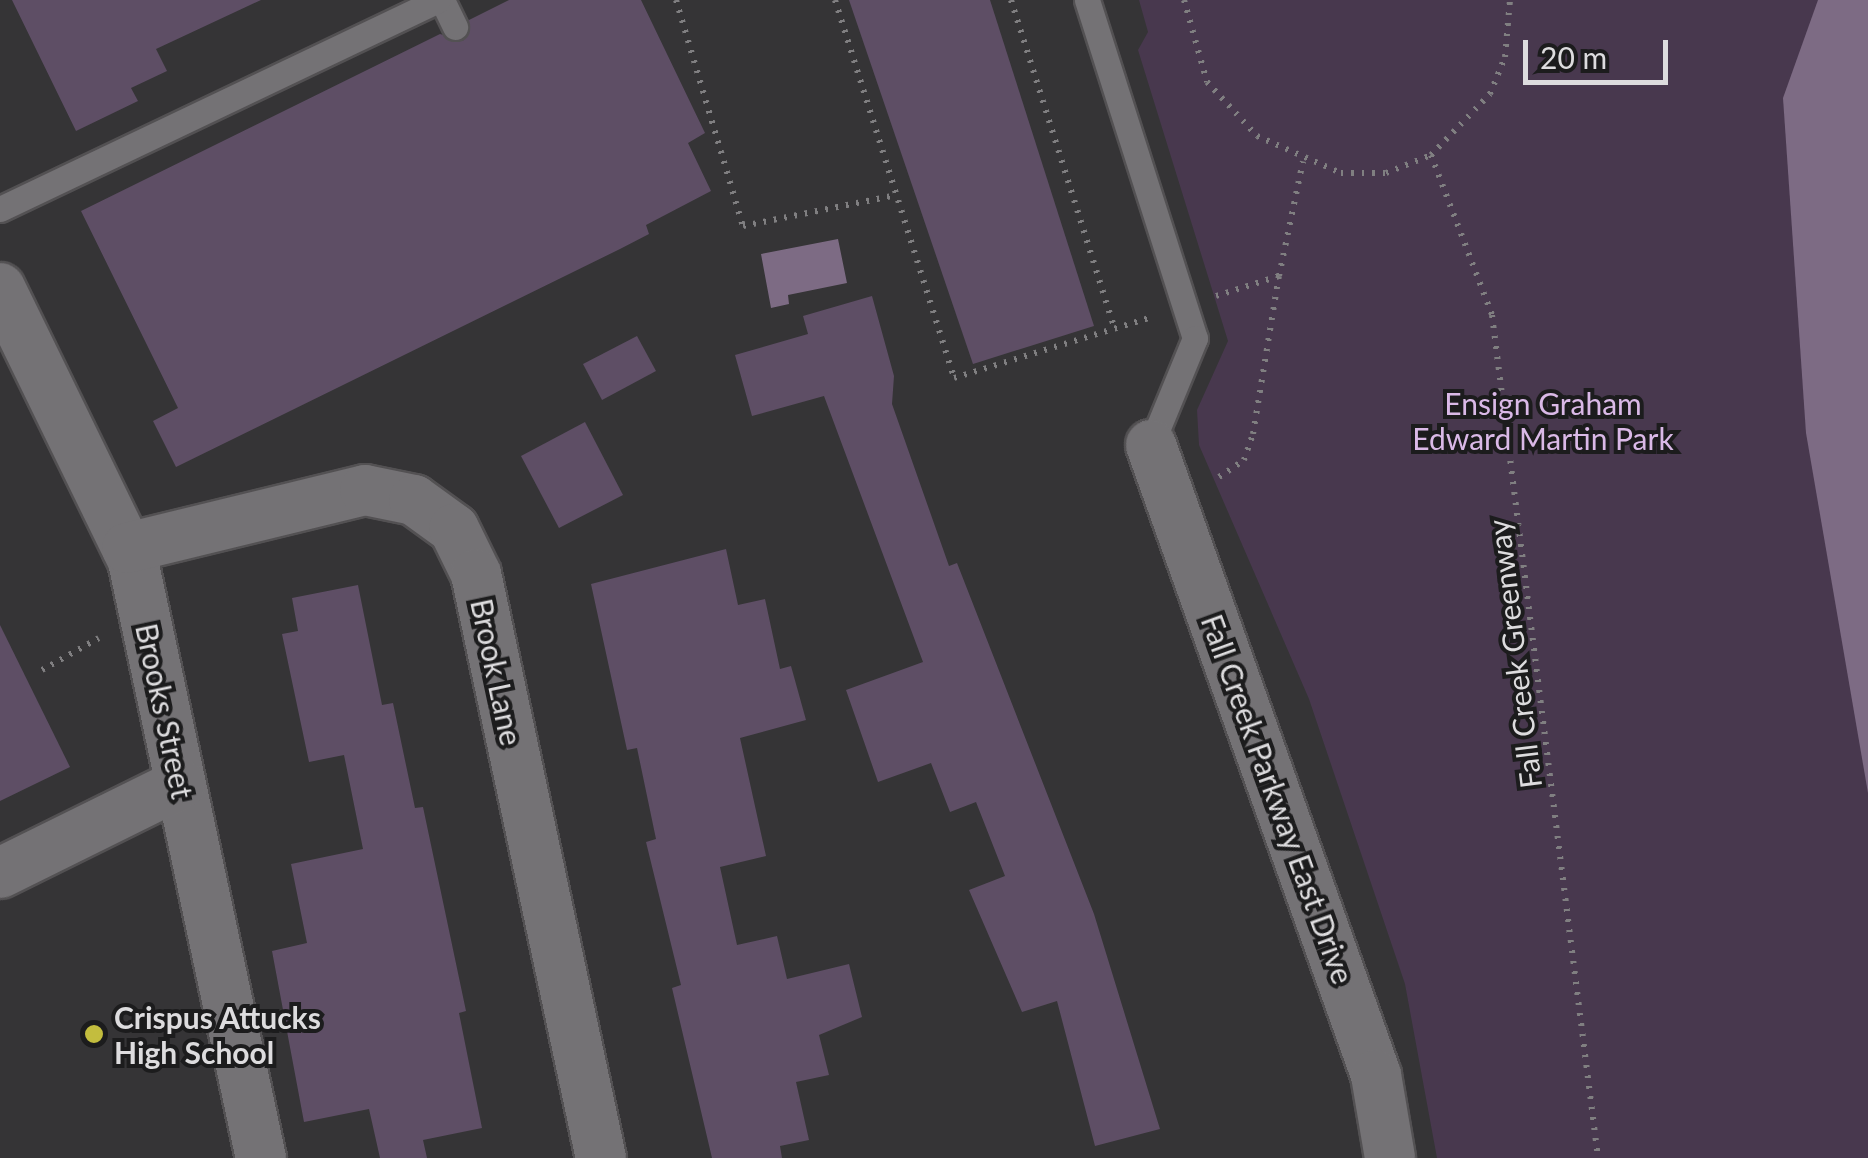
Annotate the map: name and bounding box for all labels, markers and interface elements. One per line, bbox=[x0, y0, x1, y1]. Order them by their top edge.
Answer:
scale bar bbox=[1528, 20, 1673, 82]
text: 20 m bbox=[1540, 39, 1607, 75]
park label: Ensign Graham Edward Martin Park bbox=[1412, 385, 1674, 456]
street label: Fall Creek Greenway bbox=[1480, 518, 1548, 790]
street label: Brook Lane bbox=[464, 595, 530, 749]
street label: Fall Creek Parkway East Drive bbox=[1194, 609, 1362, 989]
street label: Brooks Street bbox=[129, 620, 201, 802]
place label: Crispus Attucks High School bbox=[114, 999, 322, 1070]
marker: Crispus Attucks High School bbox=[83, 1023, 105, 1045]

